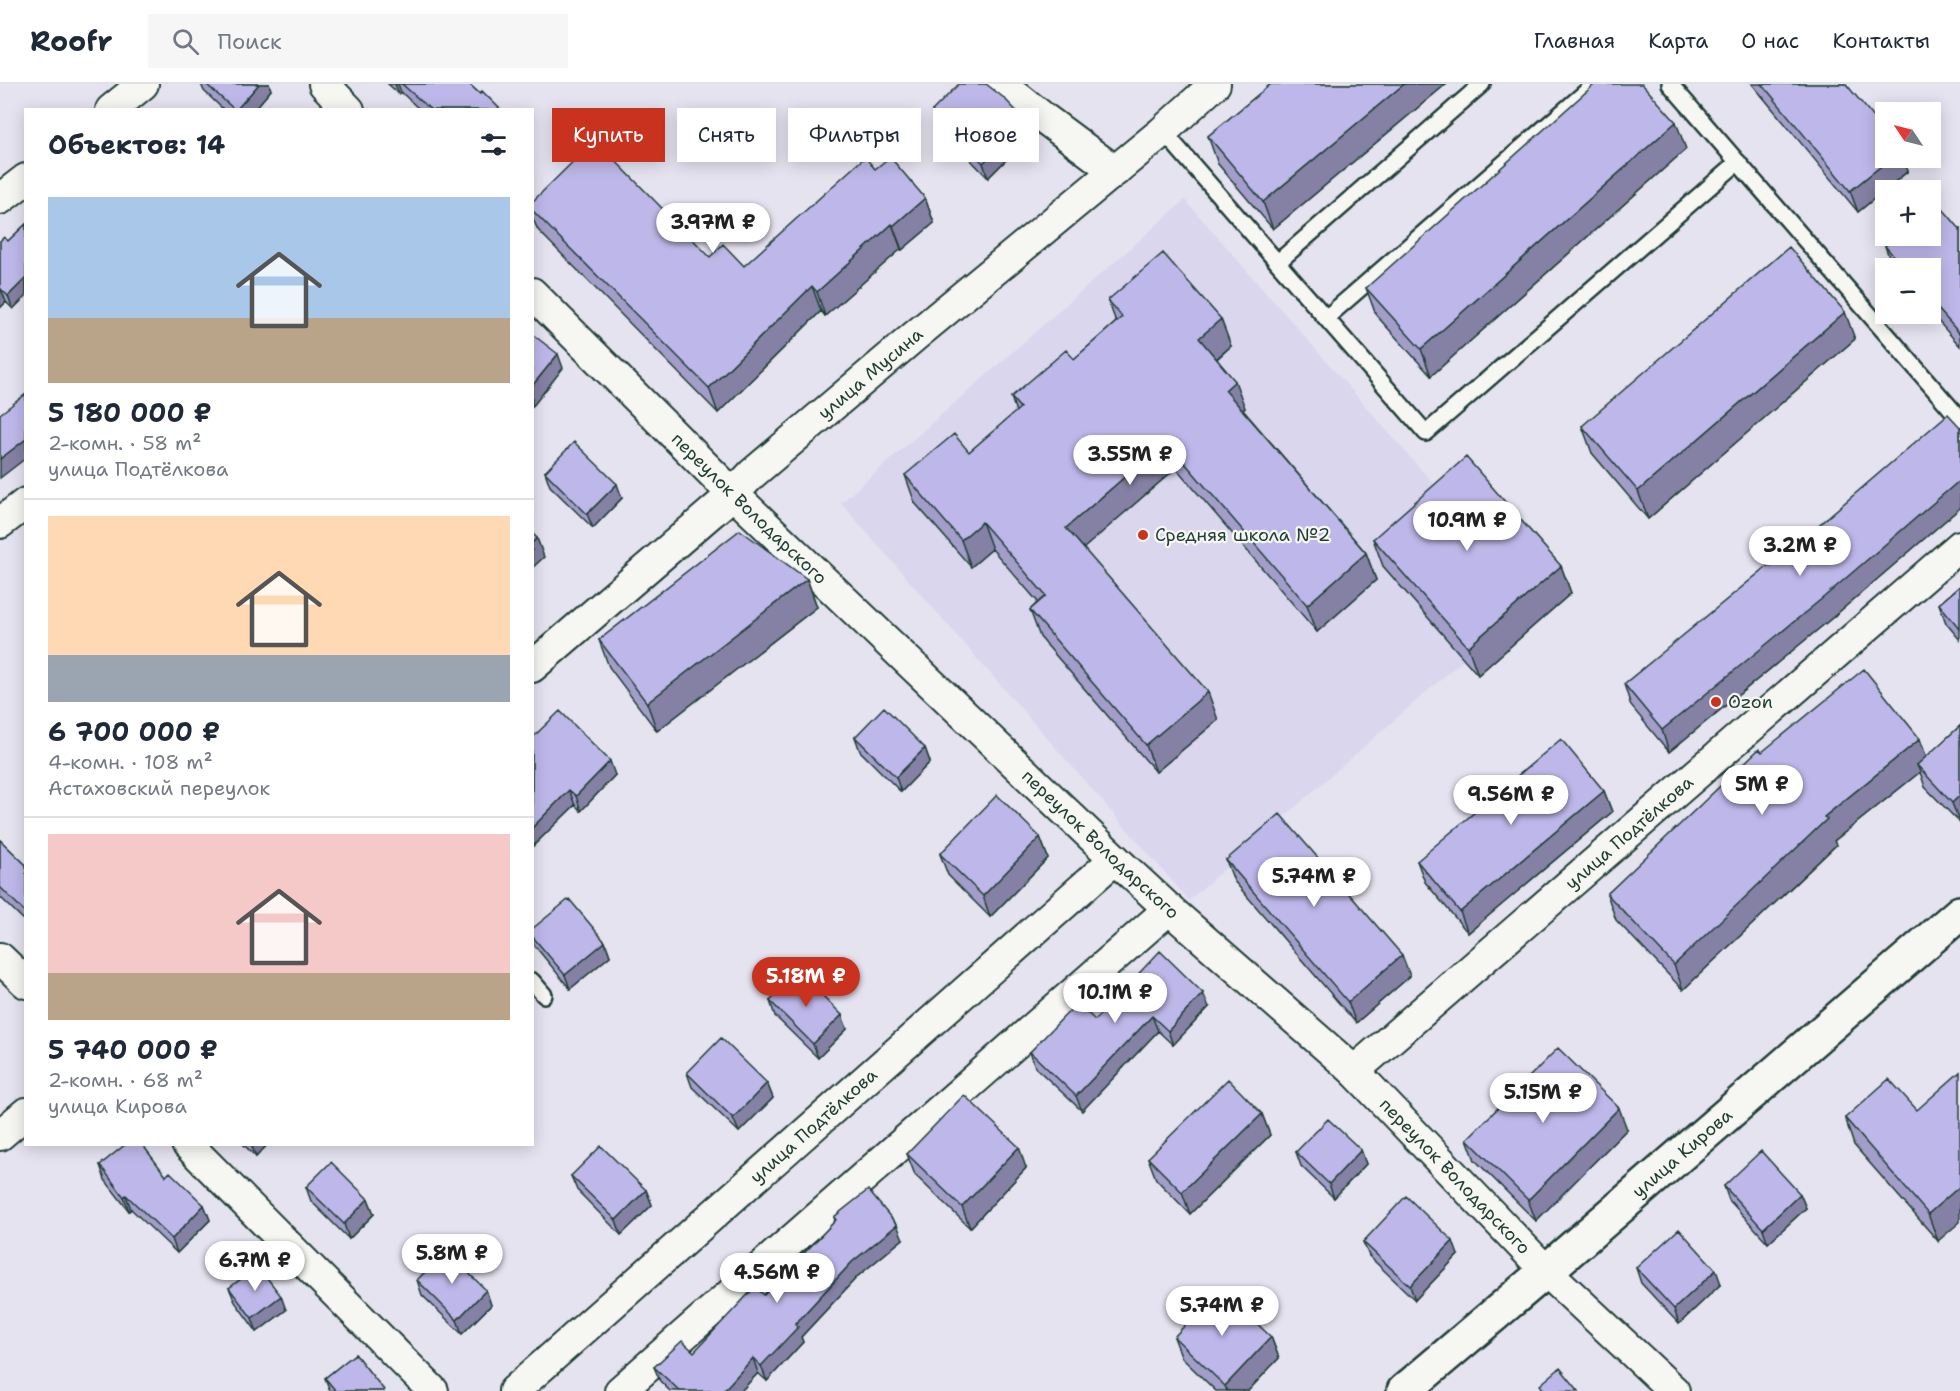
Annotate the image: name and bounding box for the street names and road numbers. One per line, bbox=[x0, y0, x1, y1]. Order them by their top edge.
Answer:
street label: улица Мусина bbox=[813, 322, 928, 425]
street label: переулок Володарского bbox=[666, 427, 832, 590]
street label: переулок Володарского bbox=[1017, 764, 1184, 925]
street label: улица Подтёлкова bbox=[1560, 770, 1698, 895]
street label: улица Подтёлкова bbox=[745, 1063, 882, 1189]
street label: переулок Володарского bbox=[1374, 1093, 1536, 1260]
street label: улица Кирова bbox=[1627, 1103, 1737, 1203]

